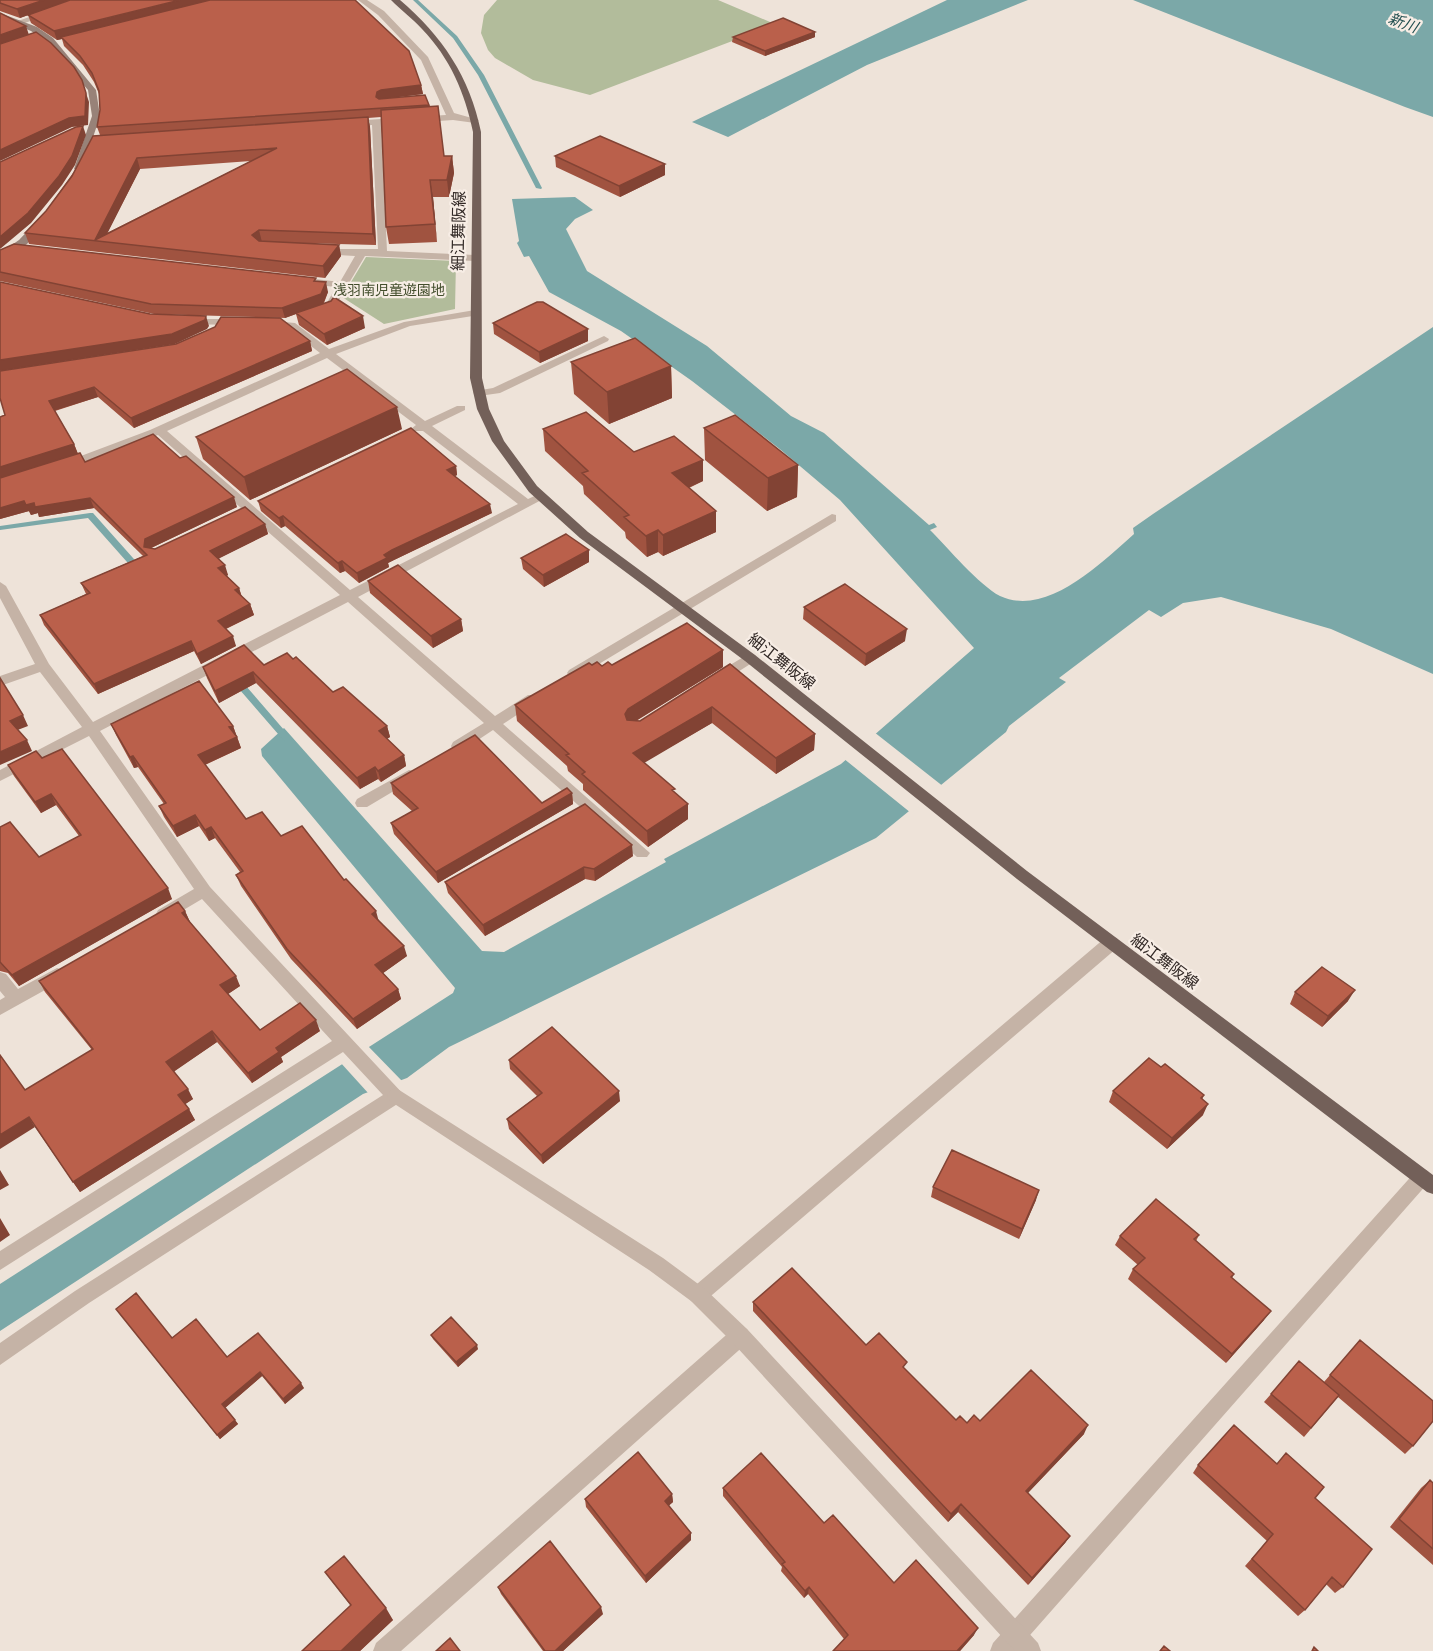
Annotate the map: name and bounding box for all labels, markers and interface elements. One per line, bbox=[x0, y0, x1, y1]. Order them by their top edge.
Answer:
water label: 新川 bbox=[1385, 8, 1422, 39]
street label: 細江舞阪線 bbox=[447, 191, 471, 271]
park label: 浅羽南児童遊園地 bbox=[333, 281, 445, 301]
street label: 細江舞阪線 bbox=[743, 628, 820, 695]
street label: 細江舞阪線 bbox=[1126, 929, 1203, 995]

